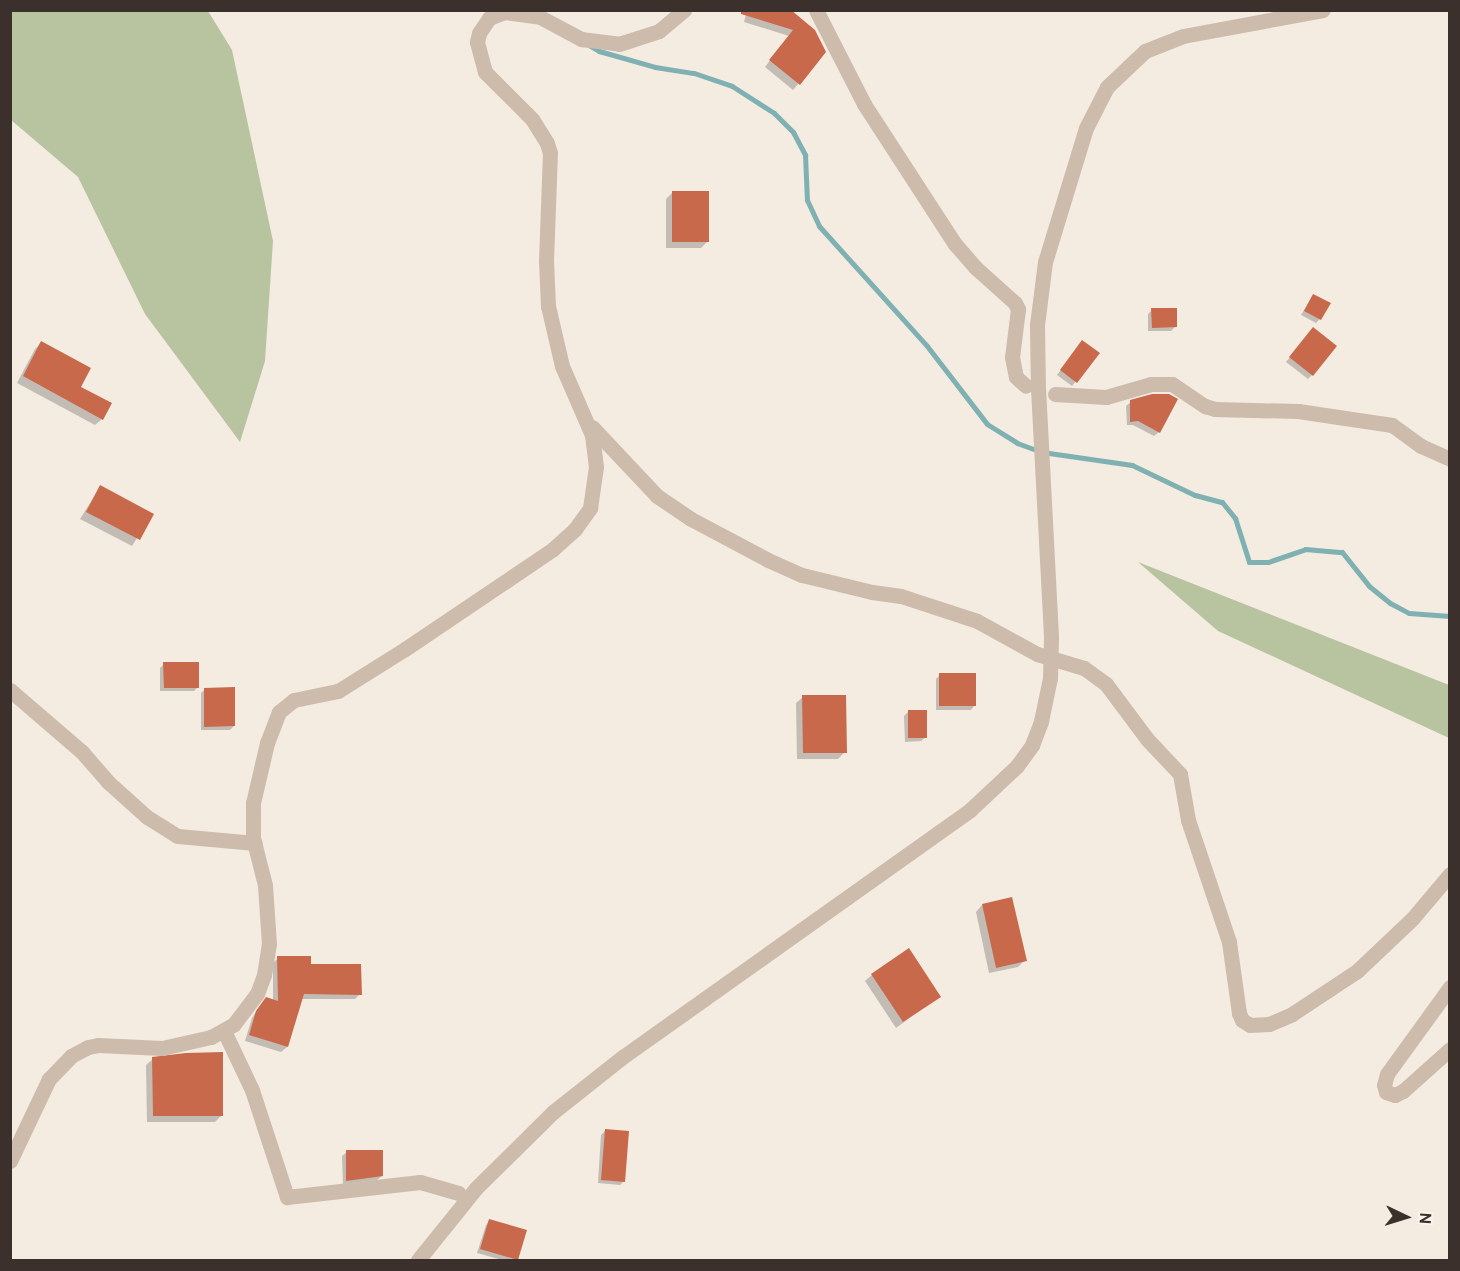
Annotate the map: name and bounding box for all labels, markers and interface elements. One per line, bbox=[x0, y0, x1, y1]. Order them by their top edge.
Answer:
north arrow bbox=[1376, 1187, 1436, 1247]
text: N bbox=[1414, 1212, 1434, 1225]

